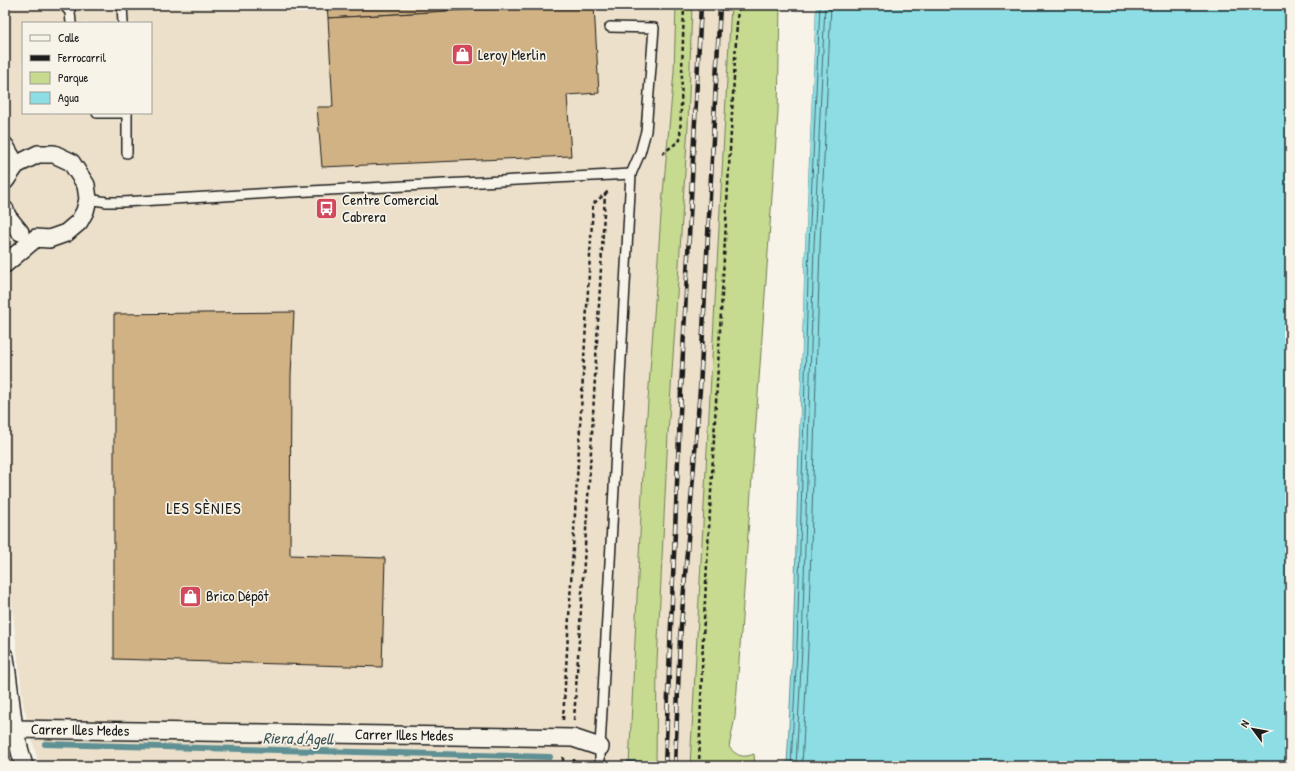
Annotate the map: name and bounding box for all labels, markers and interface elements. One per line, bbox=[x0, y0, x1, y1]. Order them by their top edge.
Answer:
legend bbox=[22, 22, 152, 114]
text: Calle bbox=[58, 29, 79, 46]
shop icon: Leroy Merlin bbox=[450, 42, 476, 68]
place label: Leroy Merlin bbox=[478, 44, 546, 65]
text: Ferrocarril bbox=[57, 49, 107, 66]
text: Parque bbox=[58, 69, 88, 86]
text: Agua bbox=[58, 89, 79, 106]
place label: Centre Comercial Cabrera bbox=[342, 189, 439, 227]
bus stop icon: Centre Comercial Cabrera bbox=[314, 196, 340, 222]
district label: LES SÈNIES bbox=[166, 497, 242, 519]
shop icon: Brico Dépôt bbox=[178, 583, 204, 609]
place label: Brico Dépôt bbox=[206, 585, 270, 606]
north arrow bbox=[1233, 709, 1273, 749]
text: N bbox=[1237, 717, 1252, 730]
street label: Carrer Illes Medes bbox=[31, 718, 130, 741]
street label: Carrer Illes Medes bbox=[355, 723, 454, 746]
water label: Riera d'Agell bbox=[263, 726, 334, 750]

